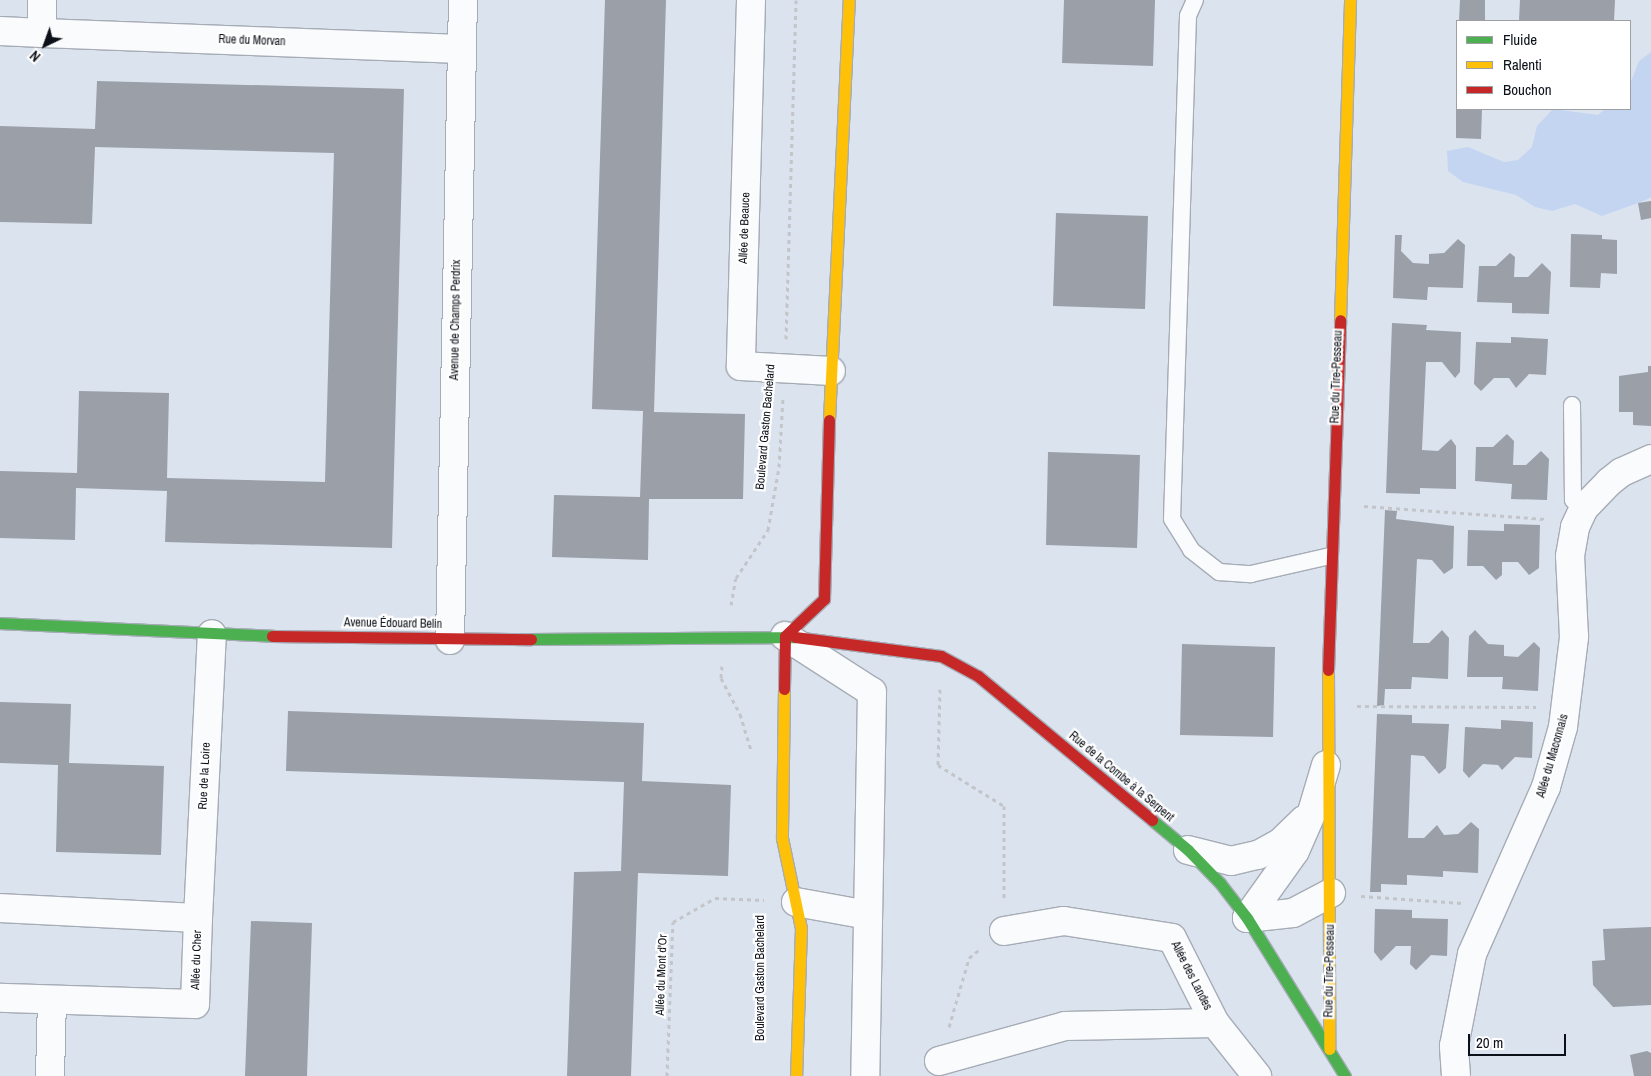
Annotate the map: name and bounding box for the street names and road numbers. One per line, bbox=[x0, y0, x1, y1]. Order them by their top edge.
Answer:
street label: Rue du Morvan bbox=[218, 33, 286, 49]
street label: Allée de Beauce bbox=[737, 192, 753, 264]
street label: Avenue de Champs Perdrix bbox=[448, 260, 464, 380]
street label: Rue du Tire-Pesseau bbox=[1328, 330, 1346, 424]
street label: Boulevard Gaston Bachelard bbox=[753, 364, 779, 490]
street label: Avenue Édouard Belin bbox=[344, 616, 442, 632]
street label: Allée du Maconnais bbox=[1534, 712, 1572, 800]
street label: Rue de la Combe à la Serpent bbox=[1066, 729, 1176, 825]
street label: Rue de la Loire bbox=[196, 742, 214, 810]
street label: Boulevard Gaston Bachelard bbox=[754, 915, 768, 1041]
street label: Rue du Tire-Pesseau bbox=[1322, 924, 1338, 1018]
street label: Allée du Cher bbox=[189, 930, 205, 990]
street label: Allée du Mont d'Or bbox=[653, 934, 671, 1016]
street label: Allée des Landes bbox=[1167, 939, 1215, 1013]

